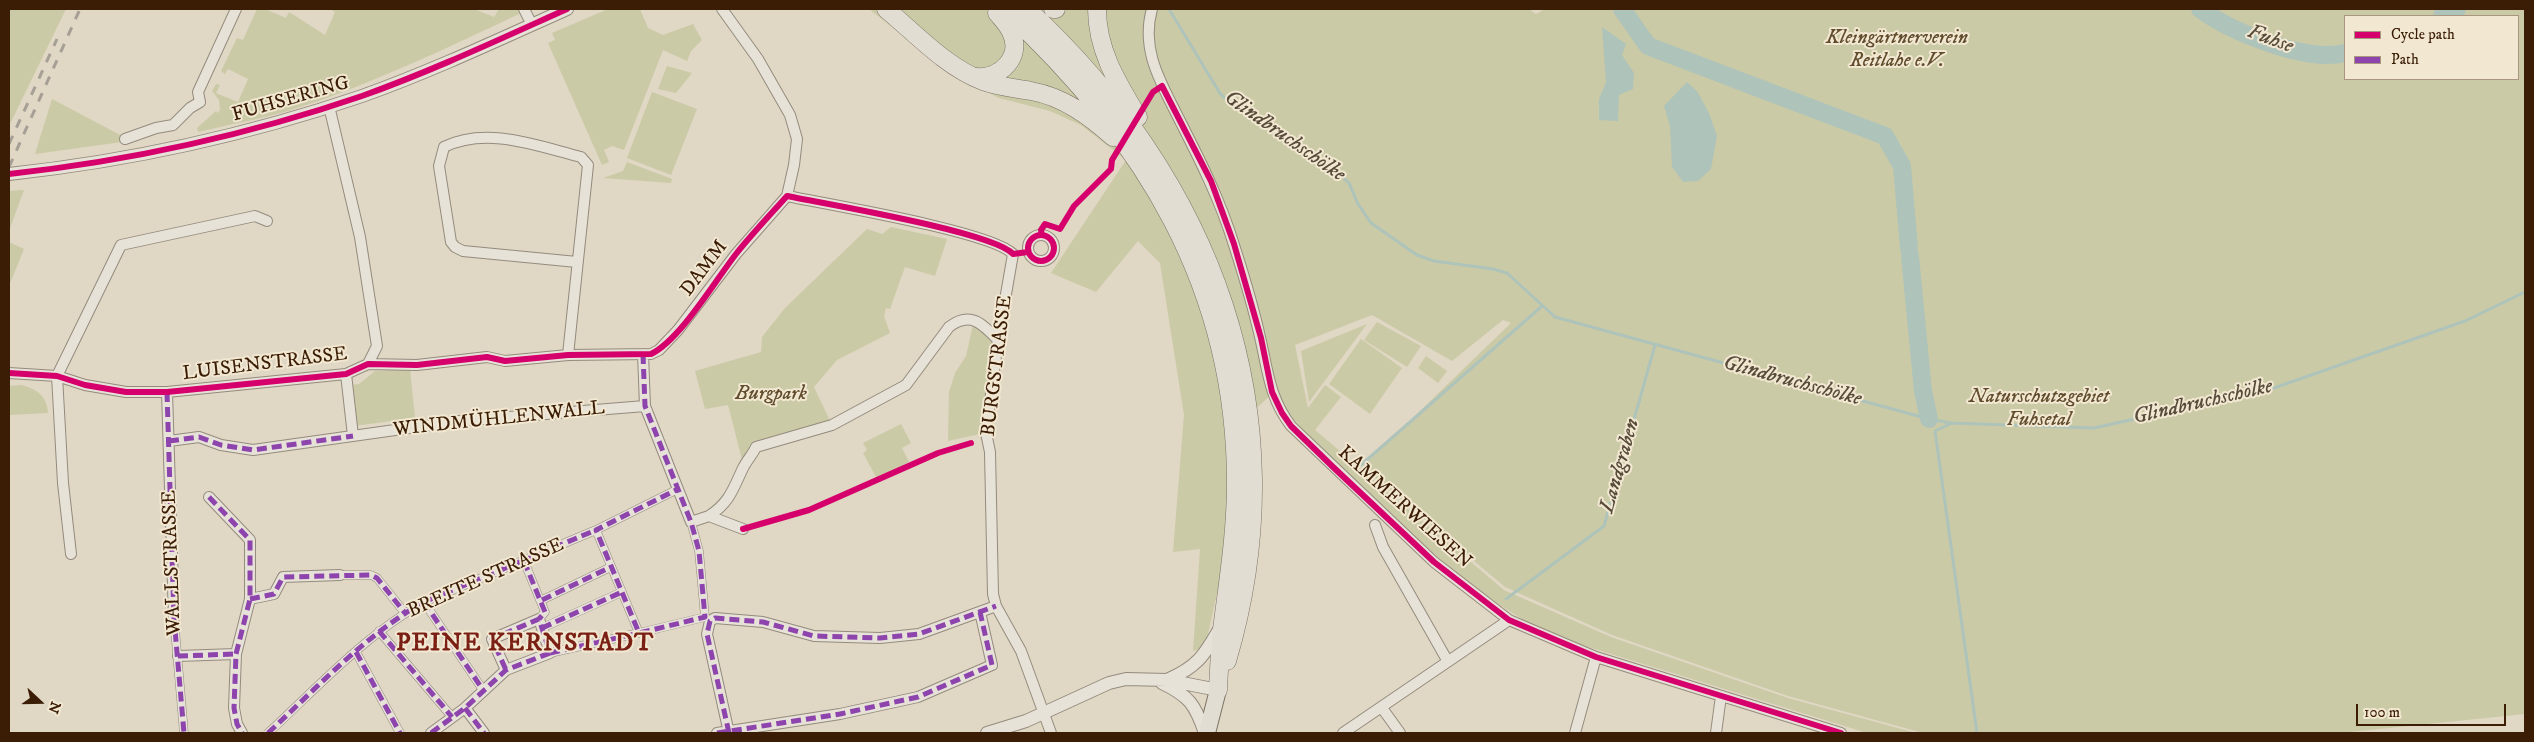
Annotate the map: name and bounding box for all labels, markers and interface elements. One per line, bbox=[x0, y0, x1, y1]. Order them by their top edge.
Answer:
legend bbox=[2344, 15, 2519, 80]
water label: Fuhse bbox=[2244, 20, 2296, 60]
text: Cycle path bbox=[2391, 25, 2455, 44]
park label: Kleingärtnerverein Reitlahe e.V. bbox=[1826, 27, 1968, 74]
text: Path bbox=[2391, 50, 2419, 69]
street label: FUHSERING bbox=[230, 72, 352, 128]
water label: Glindbruchschölke bbox=[1218, 86, 1350, 188]
street label: DAMM bbox=[676, 236, 734, 302]
street label: BURGSTRASSE bbox=[977, 294, 1019, 438]
street label: LUISENSTRASSE bbox=[181, 343, 349, 387]
water label: Glindbruchschölke bbox=[1720, 351, 1864, 413]
water label: Glindbruchschölke bbox=[2131, 375, 2275, 431]
park label: Burgpark bbox=[735, 383, 807, 407]
park label: Naturschutzgebiet Fuhsetal bbox=[1969, 386, 2109, 433]
street label: WINDMÜHLENWALL bbox=[392, 397, 606, 443]
water label: Landgraben bbox=[1596, 416, 1646, 516]
street label: KAMMERWIESEN bbox=[1332, 441, 1476, 575]
street label: WALLSTRASSE bbox=[158, 490, 188, 636]
street label: BREITE STRASSE bbox=[404, 534, 568, 624]
district label: PEINE KERNSTADT bbox=[394, 630, 656, 660]
north arrow bbox=[15, 677, 65, 727]
scale bar bbox=[2359, 694, 2509, 726]
text: N bbox=[44, 699, 64, 716]
text: 100 m bbox=[2364, 703, 2400, 722]

